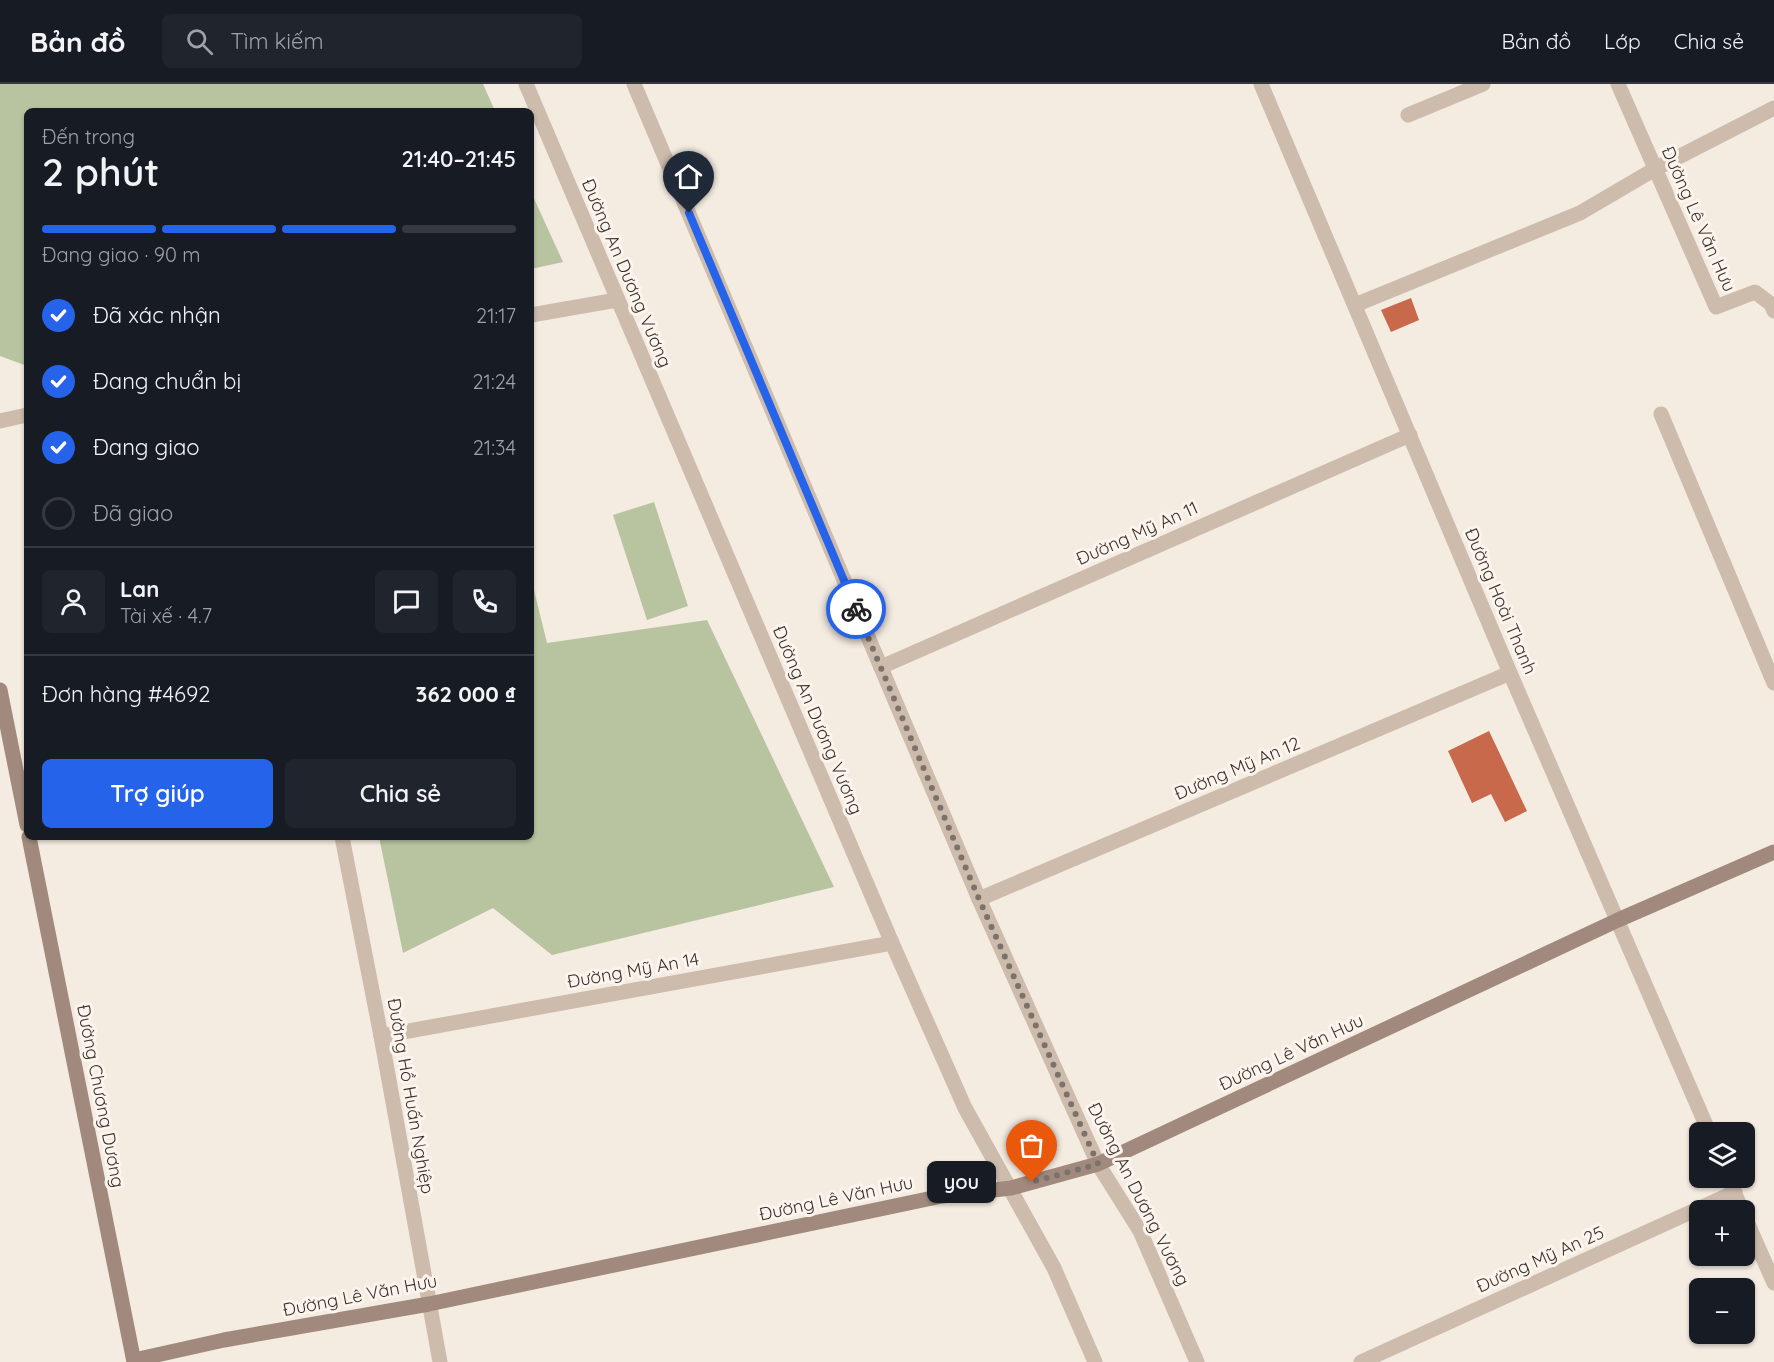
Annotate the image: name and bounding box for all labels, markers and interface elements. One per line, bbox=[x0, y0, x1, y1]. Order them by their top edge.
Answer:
search box bbox=[162, 14, 582, 68]
text: Bản đồ bbox=[30, 24, 126, 59]
icon: search bbox=[183, 25, 216, 58]
text: Tìm kiếm bbox=[231, 27, 324, 55]
text: Bản đồ bbox=[1501, 28, 1571, 54]
text: Lớp bbox=[1604, 28, 1641, 54]
text: Chia sẻ bbox=[1674, 28, 1744, 54]
text: Đến trong bbox=[42, 124, 135, 149]
street label: Đường Lê Văn Hưu bbox=[1657, 143, 1741, 295]
text: 21:40–21:45 bbox=[401, 145, 516, 173]
text: 2 phút bbox=[42, 147, 159, 196]
pin bbox=[663, 151, 714, 213]
icon: home bbox=[672, 160, 705, 193]
street label: Đường An Dương Vương bbox=[577, 175, 677, 371]
text: Đang giao · 90 m bbox=[42, 242, 201, 267]
icon: check bbox=[42, 299, 75, 332]
text: Đã xác nhận bbox=[93, 301, 221, 329]
text: 21:17 bbox=[476, 303, 516, 328]
icon: check bbox=[42, 365, 75, 398]
text: Đang chuẩn bị bbox=[93, 367, 241, 395]
text: 21:24 bbox=[472, 369, 516, 394]
icon: check bbox=[42, 431, 75, 464]
text: Đang giao bbox=[93, 433, 200, 461]
text: 21:34 bbox=[473, 435, 516, 460]
street label: Đường Mỹ An 11 bbox=[1073, 496, 1201, 570]
text: Đã giao bbox=[93, 499, 173, 527]
street label: Đường Hoài Thanh bbox=[1460, 524, 1542, 678]
button: person bbox=[42, 570, 105, 633]
button: chat bbox=[375, 570, 438, 633]
button: phone bbox=[453, 570, 516, 633]
text: Lan bbox=[120, 575, 159, 603]
courier bbox=[826, 579, 886, 639]
icon: bike bbox=[840, 593, 873, 626]
text: Tài xế · 4.7 bbox=[120, 603, 212, 628]
street label: Đường An Dương Vương bbox=[768, 622, 868, 818]
text: Đơn hàng #4692 bbox=[42, 680, 210, 708]
text: 362 000 ₫ bbox=[416, 680, 516, 708]
street label: Đường Mỹ An 12 bbox=[1171, 731, 1303, 805]
button: Trợ giúp bbox=[42, 759, 273, 828]
button: Chia sẻ bbox=[285, 759, 516, 828]
street label: Đường Mỹ An 14 bbox=[565, 947, 701, 993]
street label: Đường Hồ Huấn Nghiệp bbox=[382, 996, 440, 1196]
street label: Đường Chương Dương bbox=[72, 1003, 130, 1189]
street label: Đường Lê Văn Hưu bbox=[1215, 1008, 1367, 1096]
street label: Đường An Dương Vương bbox=[1083, 1098, 1195, 1290]
pin bbox=[1006, 1120, 1057, 1182]
map controls bbox=[1689, 1122, 1755, 1344]
button: layers bbox=[1689, 1122, 1755, 1188]
icon: bag bbox=[1015, 1129, 1048, 1162]
callout: you bbox=[927, 1161, 996, 1203]
text: you bbox=[944, 1169, 979, 1194]
street label: Đường Lê Văn Hưu bbox=[757, 1170, 915, 1226]
button: + bbox=[1689, 1200, 1755, 1266]
street label: Đường Mỹ An 25 bbox=[1473, 1221, 1607, 1297]
street label: Đường Lê Văn Hưu bbox=[281, 1269, 439, 1321]
button: − bbox=[1689, 1278, 1755, 1344]

